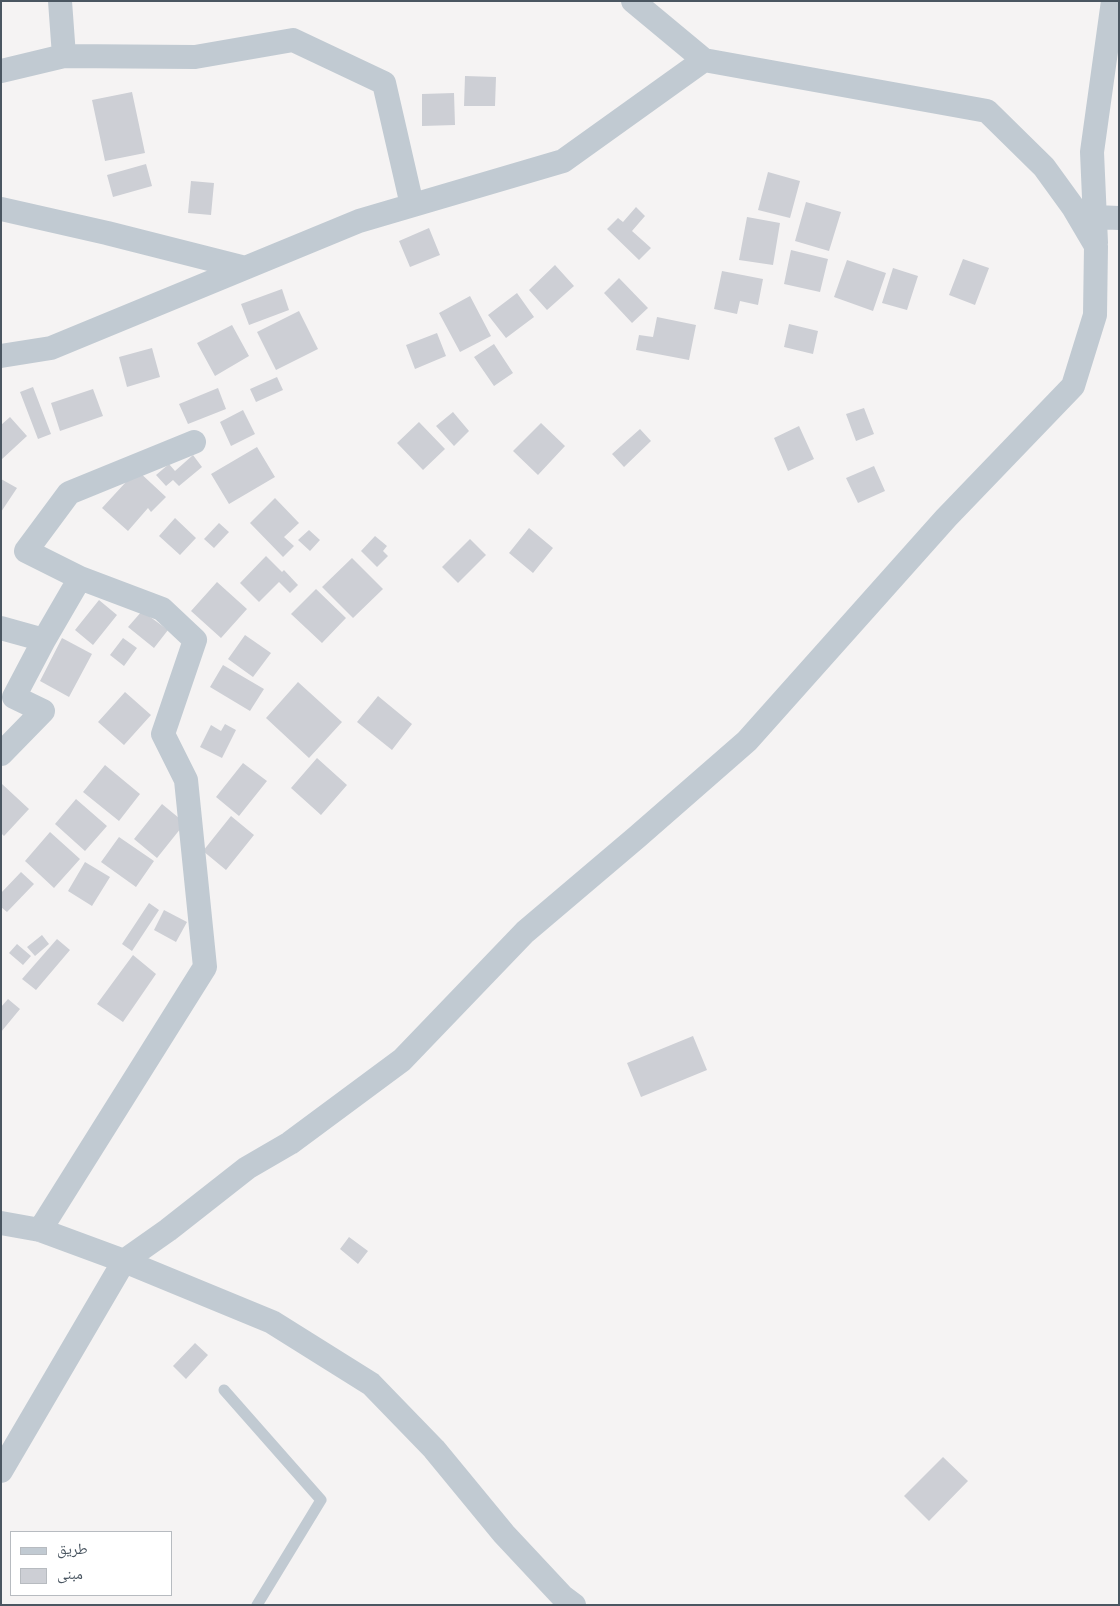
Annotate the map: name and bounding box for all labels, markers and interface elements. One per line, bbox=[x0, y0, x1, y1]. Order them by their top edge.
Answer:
legend bbox=[10, 1531, 172, 1596]
text: طريق bbox=[57, 1539, 88, 1559]
text: مبنى bbox=[57, 1564, 83, 1584]

